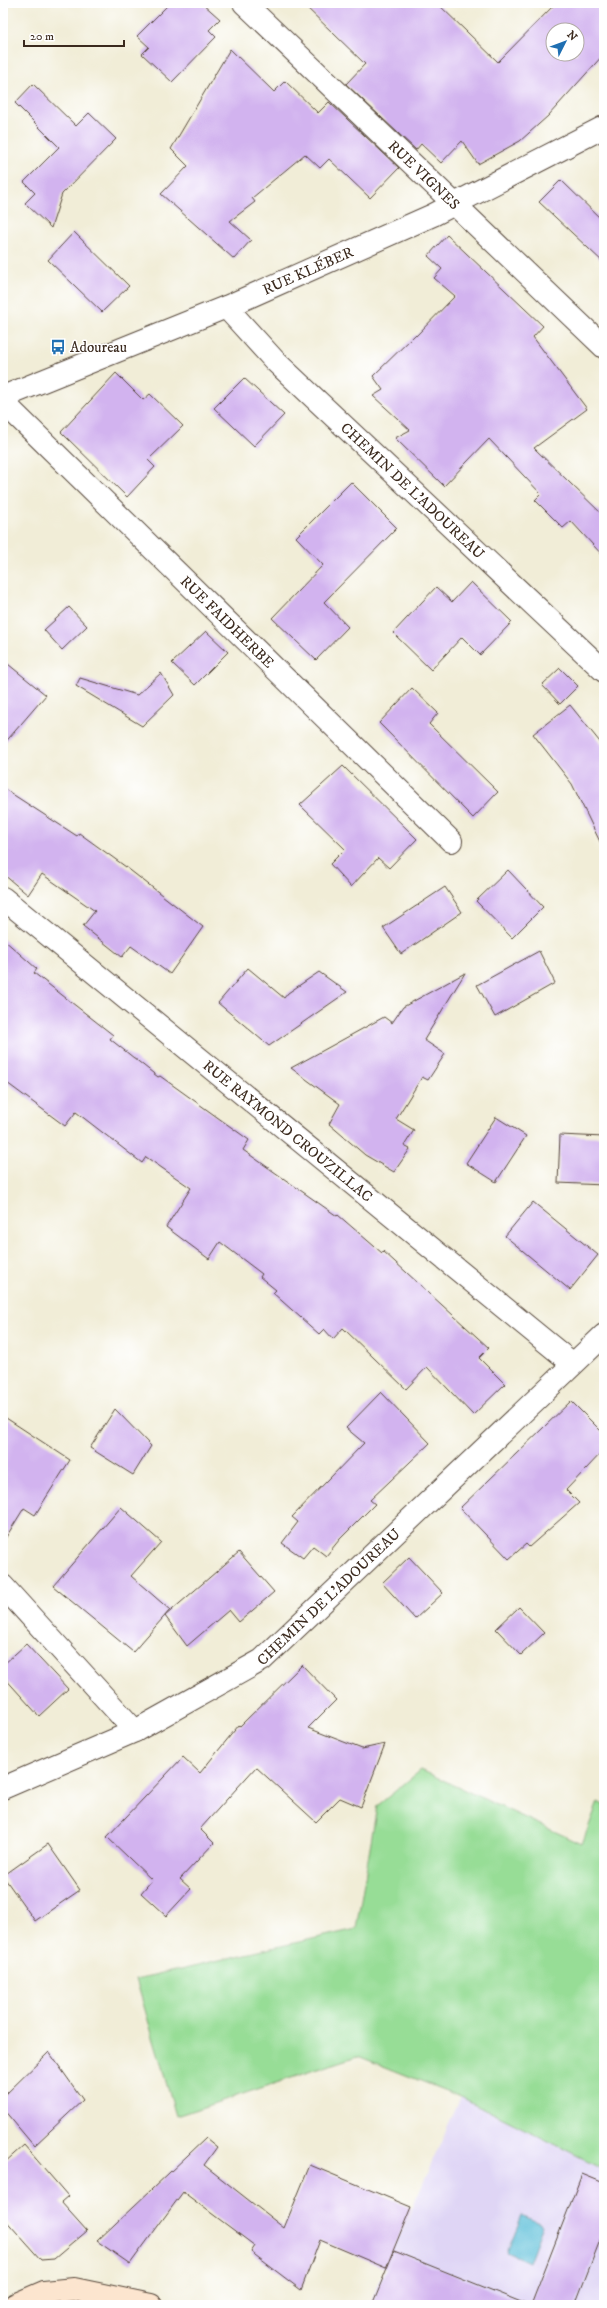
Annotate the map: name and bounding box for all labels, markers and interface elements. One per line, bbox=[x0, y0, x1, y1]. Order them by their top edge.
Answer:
scale bar bbox=[24, 22, 124, 48]
north arrow bbox=[545, 22, 585, 62]
text: N bbox=[563, 28, 580, 44]
text: 20 m bbox=[30, 29, 54, 44]
street label: RUE VIGNES bbox=[384, 137, 464, 214]
street label: RUE KLÉBER bbox=[260, 243, 356, 300]
bus stop icon: Adoureau bbox=[49, 338, 67, 356]
place label: Adoureau bbox=[70, 338, 127, 357]
street label: CHEMIN DE L'ADOUREAU bbox=[336, 419, 489, 564]
street label: RUE FAIDHERBE bbox=[176, 572, 278, 673]
street label: RUE RAYMOND CROUZILLAC bbox=[199, 1056, 376, 1206]
street label: CHEMIN DE L'ADOUREAU bbox=[253, 1524, 405, 1670]

